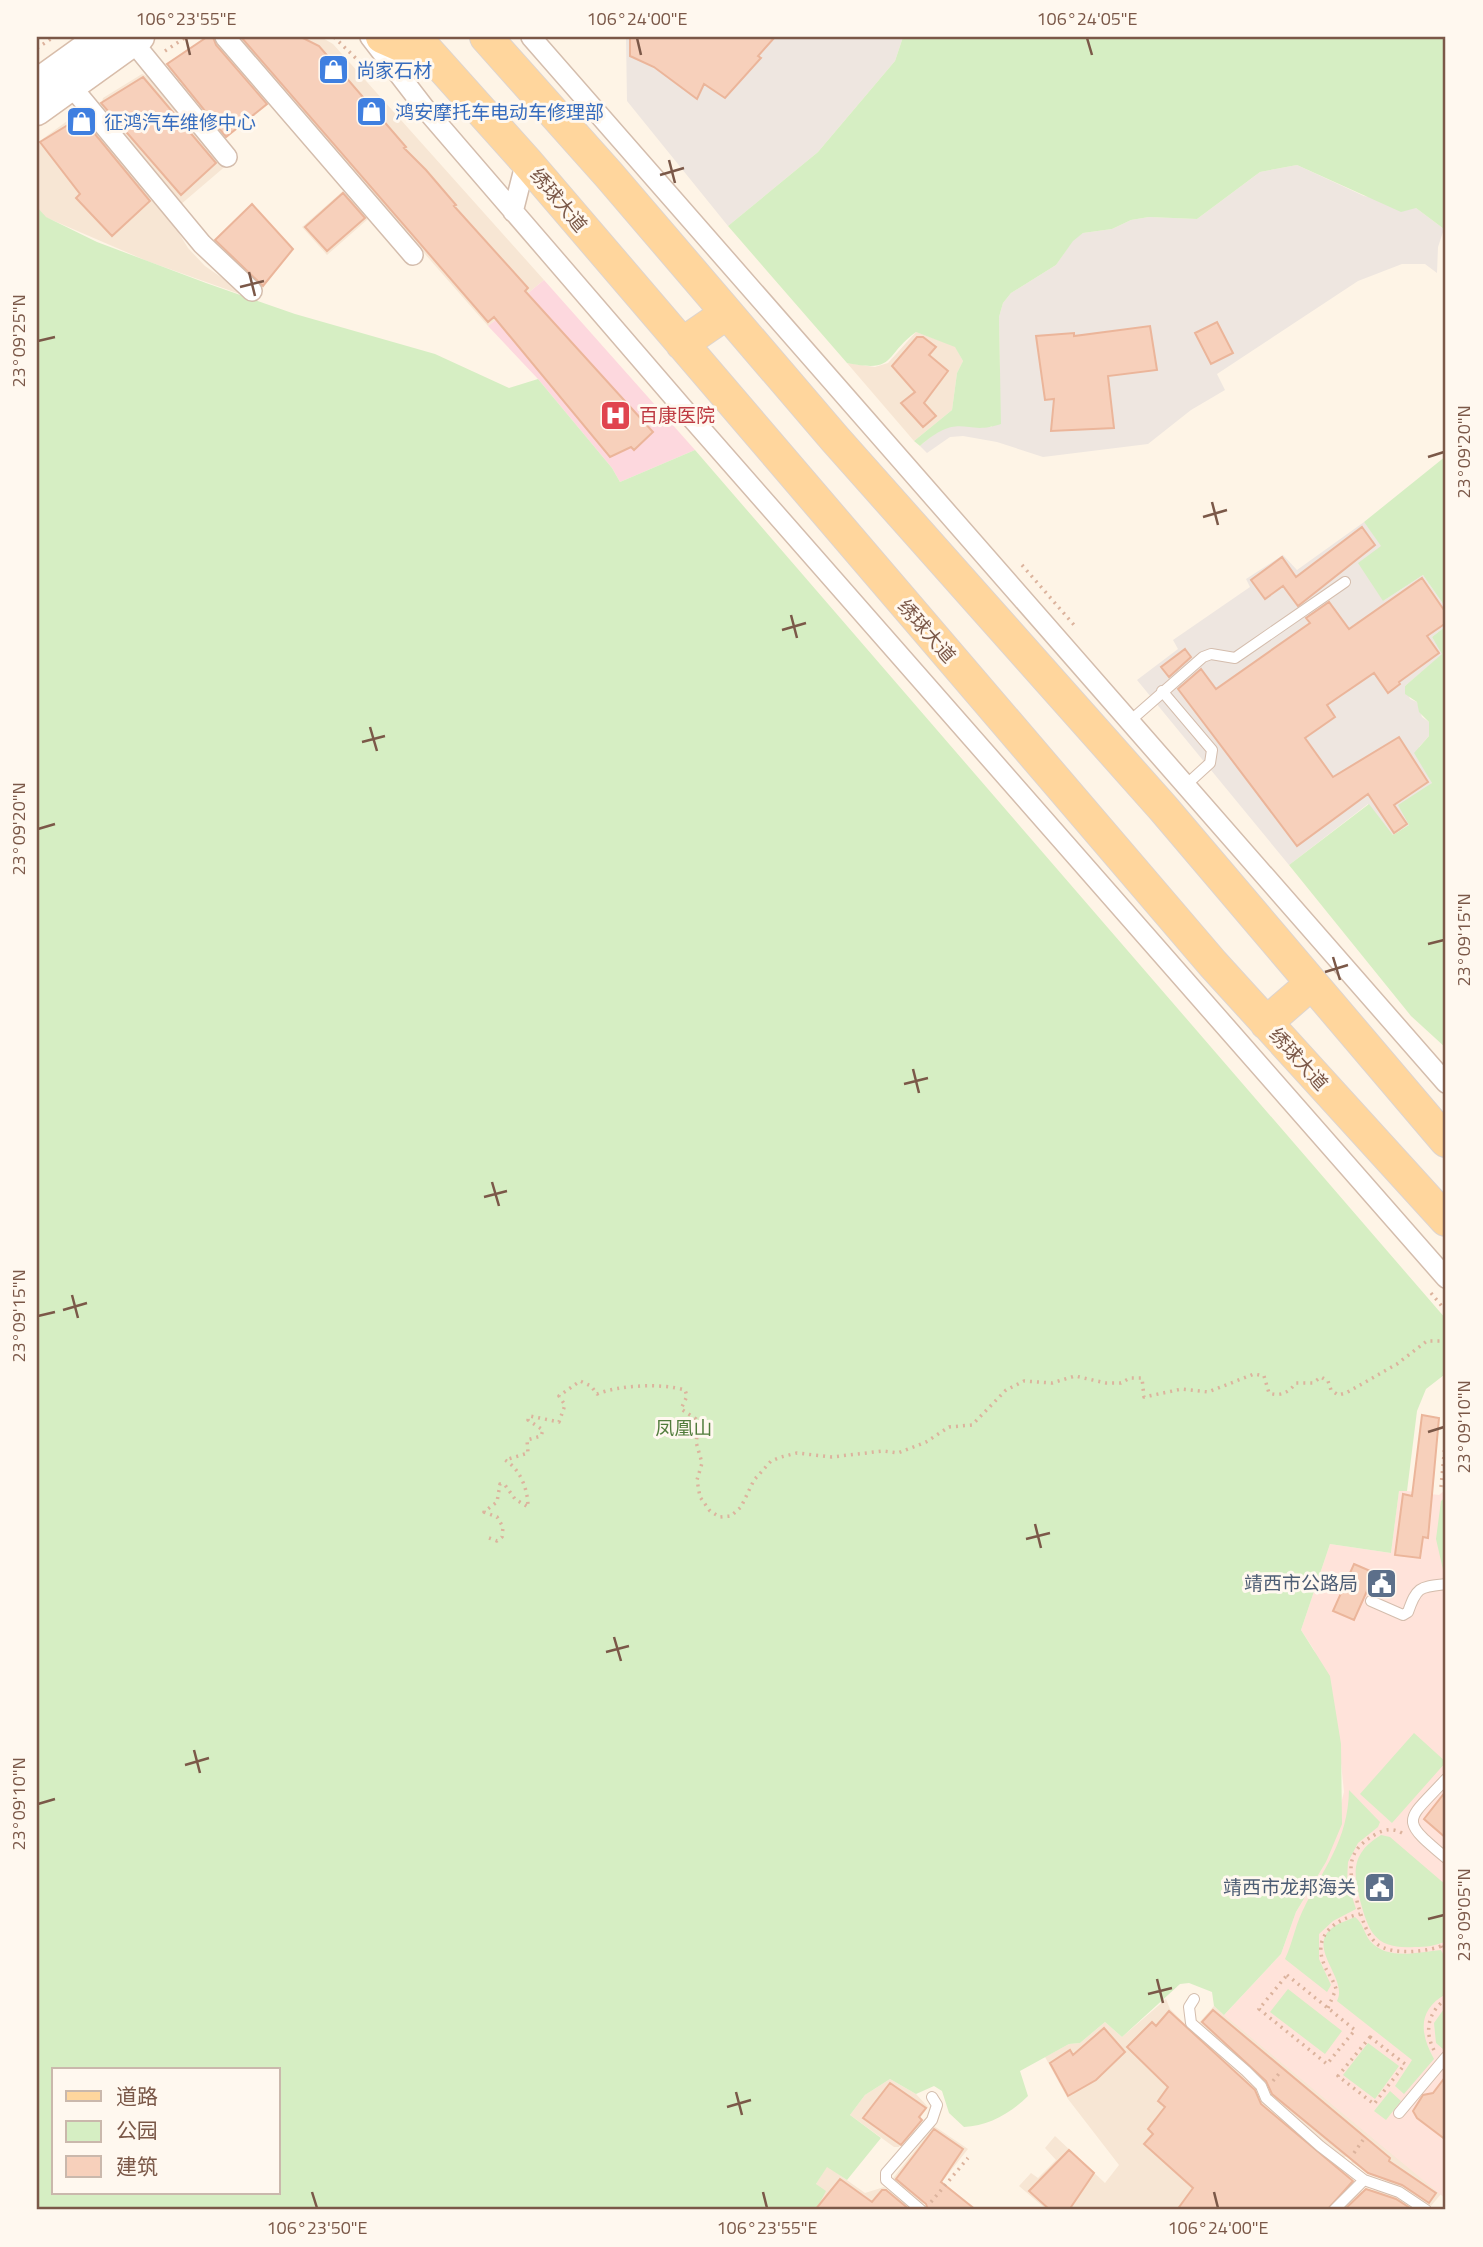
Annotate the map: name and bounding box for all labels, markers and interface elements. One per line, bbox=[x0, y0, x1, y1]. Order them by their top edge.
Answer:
text: 106°23'55"E bbox=[135, 5, 237, 32]
text: 106°24'00"E bbox=[586, 5, 688, 32]
text: 106°24'05"E bbox=[1036, 5, 1138, 32]
shop icon: 尚家石材 bbox=[316, 53, 350, 87]
place label: 尚家石材 bbox=[356, 55, 432, 84]
shop icon: 鸿安摩托车电动车修理部 bbox=[355, 95, 389, 129]
place label: 鸿安摩托车电动车修理部 bbox=[395, 97, 604, 126]
shop icon: 征鸿汽车维修中心 bbox=[64, 105, 98, 139]
place label: 征鸿汽车维修中心 bbox=[104, 107, 256, 136]
street label: 绣球大道 bbox=[524, 161, 595, 238]
text: 23°09'25"N bbox=[5, 294, 32, 388]
hospital icon: 百康医院 bbox=[599, 398, 633, 432]
place label: 百康医院 bbox=[639, 400, 715, 429]
text: 23°09'20"N bbox=[1450, 405, 1477, 499]
street label: 绣球大道 bbox=[891, 592, 963, 669]
text: 23°09'20"N bbox=[5, 782, 32, 876]
text: 23°09'15"N bbox=[1450, 893, 1477, 987]
street label: 绣球大道 bbox=[1263, 1021, 1336, 1097]
text: 23°09'15"N bbox=[5, 1269, 32, 1363]
text: 23°09'10"N bbox=[1450, 1380, 1477, 1474]
park label: 凤凰山 bbox=[655, 1413, 713, 1442]
public building icon: 靖西市公路局 bbox=[1364, 1566, 1398, 1600]
place label: 靖西市公路局 bbox=[1244, 1568, 1358, 1597]
text: 23°09'10"N bbox=[5, 1757, 32, 1851]
text: 23°09'05"N bbox=[1450, 1868, 1477, 1962]
public building icon: 靖西市龙邦海关 bbox=[1362, 1870, 1396, 1904]
place label: 靖西市龙邦海关 bbox=[1223, 1872, 1356, 1901]
legend bbox=[52, 2068, 280, 2194]
text: 道路 bbox=[116, 2080, 158, 2112]
text: 公园 bbox=[116, 2114, 158, 2146]
text: 建筑 bbox=[116, 2150, 158, 2182]
text: 106°23'50"E bbox=[266, 2214, 368, 2241]
text: 106°23'55"E bbox=[716, 2214, 818, 2241]
text: 106°24'00"E bbox=[1167, 2214, 1269, 2241]

